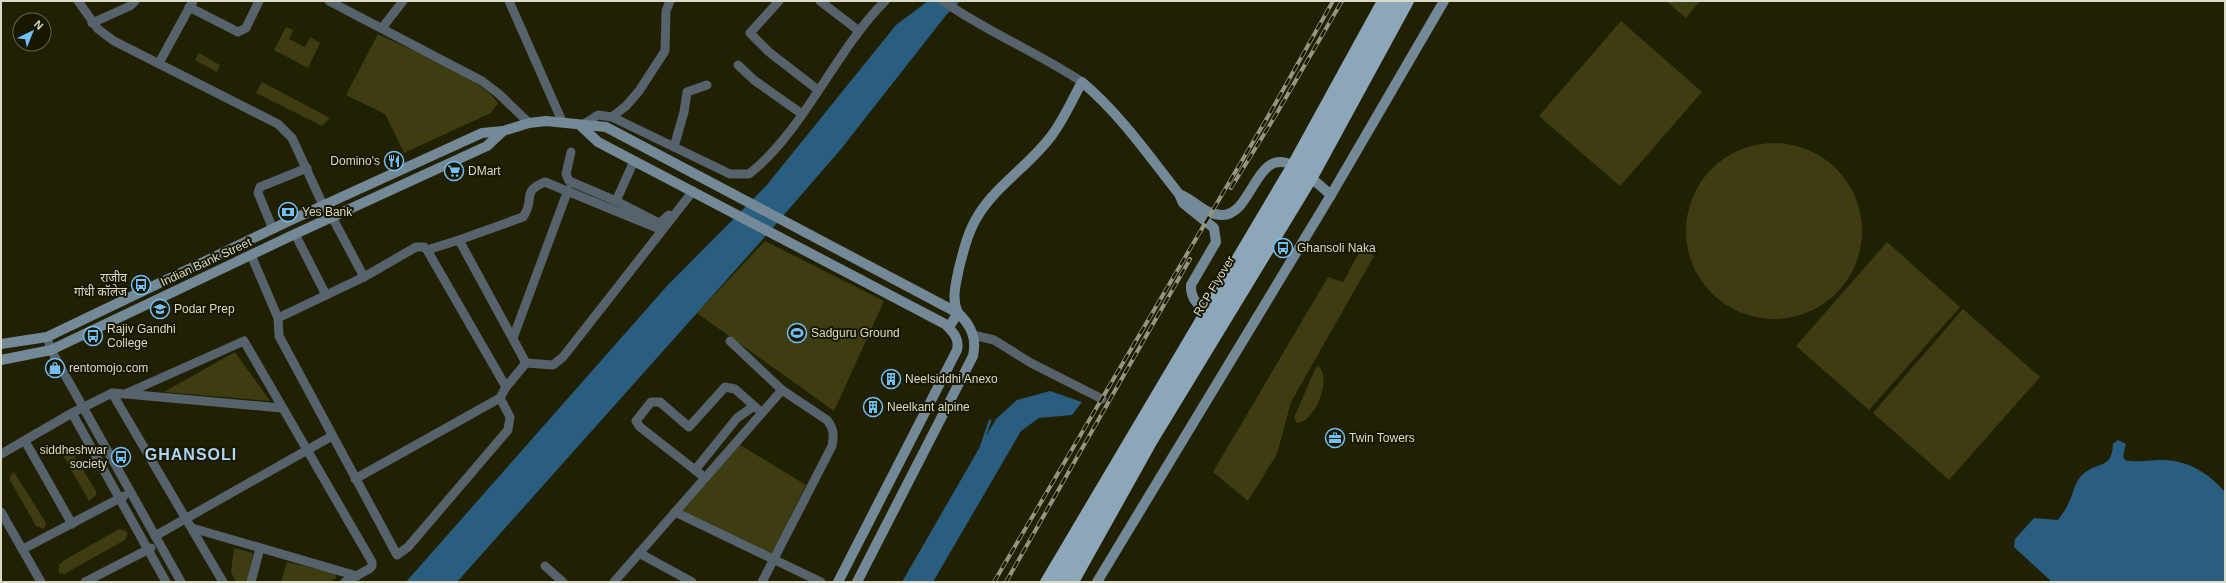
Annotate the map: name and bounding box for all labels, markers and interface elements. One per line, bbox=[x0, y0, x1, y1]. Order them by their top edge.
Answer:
north arrow bbox=[12, 12, 52, 52]
text: N bbox=[32, 18, 46, 32]
restaurant icon: Domino's bbox=[383, 150, 405, 172]
place label: Domino's bbox=[330, 154, 380, 168]
supermarket icon: DMart bbox=[443, 160, 465, 182]
place label: DMart bbox=[468, 164, 501, 178]
bank icon: Yes Bank bbox=[277, 201, 299, 223]
place label: Yes Bank bbox=[302, 205, 353, 219]
street label: Indian Bank Street bbox=[158, 235, 254, 289]
bus stop icon: Ghansoli Naka bbox=[1272, 237, 1294, 259]
place label: Ghansoli Naka bbox=[1297, 241, 1376, 255]
street label: RCP Flyover bbox=[1191, 253, 1237, 319]
place label: राजीव गांधी कॉलेज bbox=[74, 270, 128, 299]
bus stop icon: राजीव गांधी कॉलेज bbox=[130, 274, 152, 296]
school or university icon: Podar Prep bbox=[149, 298, 171, 320]
place label: Podar Prep bbox=[174, 302, 235, 316]
place label: Rajiv Gandhi College bbox=[107, 322, 176, 350]
sports icon: Sadguru Ground bbox=[786, 322, 808, 344]
bus stop icon: Rajiv Gandhi College bbox=[82, 325, 104, 347]
place label: Sadguru Ground bbox=[811, 326, 900, 340]
shop icon: rentomojo.com bbox=[44, 357, 66, 379]
place label: rentomojo.com bbox=[69, 361, 148, 375]
building icon: Neelsiddhi Anexo bbox=[880, 368, 902, 390]
place label: Neelsiddhi Anexo bbox=[905, 372, 998, 386]
building icon: Neelkant alpine bbox=[862, 396, 884, 418]
place label: Neelkant alpine bbox=[887, 400, 970, 414]
office icon: Twin Towers bbox=[1324, 427, 1346, 449]
place label: Twin Towers bbox=[1349, 431, 1415, 445]
place label: siddheshwar society bbox=[40, 443, 107, 471]
bus stop icon: siddheshwar society bbox=[110, 446, 132, 468]
district label: GHANSOLI bbox=[145, 446, 237, 463]

